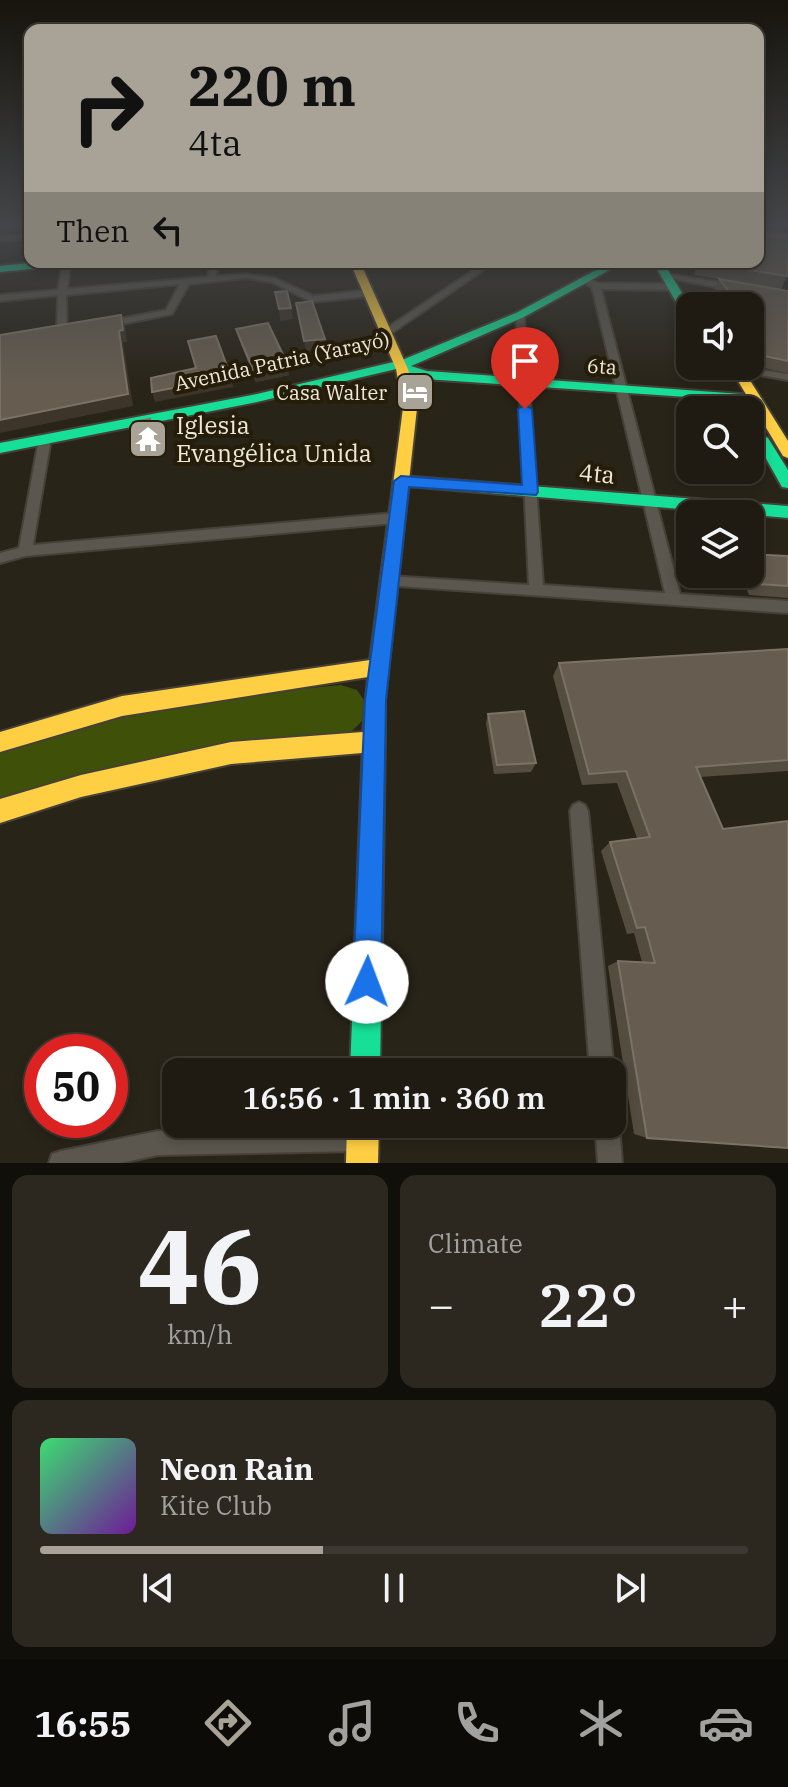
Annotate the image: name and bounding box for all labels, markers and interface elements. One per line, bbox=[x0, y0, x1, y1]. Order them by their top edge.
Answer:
text: 220 m bbox=[188, 49, 356, 121]
icon: right bbox=[56, 56, 160, 160]
text: 4ta bbox=[188, 119, 242, 166]
icon: left bbox=[146, 208, 190, 252]
text: Then bbox=[56, 211, 130, 250]
map controls bbox=[676, 292, 764, 588]
button: sound bbox=[676, 292, 764, 380]
street label: Avenida Patria (Yarayó) bbox=[172, 325, 392, 397]
pin bbox=[491, 327, 559, 409]
icon: arrive bbox=[503, 339, 547, 383]
street label: 6ta bbox=[586, 351, 618, 381]
hotel icon: Casa Walter bbox=[394, 371, 436, 413]
place label: Casa Walter bbox=[276, 379, 387, 406]
button: search bbox=[676, 396, 764, 484]
place label: Iglesia Evangélica Unida bbox=[176, 409, 372, 469]
temple icon: Iglesia Evangélica Unida bbox=[127, 418, 169, 460]
street label: 4ta bbox=[578, 455, 616, 491]
button: layers bbox=[676, 500, 764, 588]
position arrow bbox=[325, 940, 409, 1024]
speed limit sign: 50 bbox=[24, 1034, 128, 1138]
text: 16:56 · 1 min · 360 m bbox=[243, 1078, 545, 1117]
text: 46 bbox=[138, 1197, 262, 1333]
text: Climate bbox=[428, 1226, 523, 1260]
text: 22° bbox=[538, 1265, 638, 1344]
text: − bbox=[428, 1276, 454, 1333]
text: + bbox=[722, 1276, 748, 1333]
text: km/h bbox=[167, 1317, 233, 1351]
text: Neon Rain bbox=[160, 1449, 314, 1488]
text: Kite Club bbox=[160, 1488, 272, 1522]
icon: previous bbox=[136, 1566, 180, 1610]
icon: pause bbox=[372, 1566, 416, 1610]
icon: next bbox=[608, 1566, 652, 1610]
icon: directions bbox=[200, 1695, 256, 1751]
icon: music bbox=[324, 1695, 380, 1751]
icon: phone bbox=[449, 1695, 505, 1751]
icon: climate bbox=[573, 1695, 629, 1751]
icon: car bbox=[698, 1695, 754, 1751]
text: 16:55 bbox=[34, 1700, 132, 1747]

